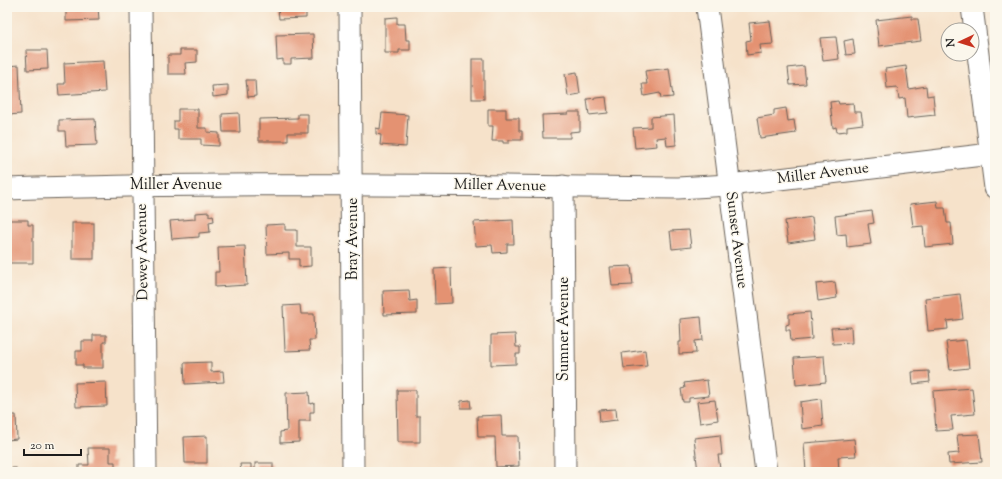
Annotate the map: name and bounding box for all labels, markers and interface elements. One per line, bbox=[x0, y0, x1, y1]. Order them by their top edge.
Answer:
north arrow bbox=[940, 22, 980, 62]
text: N bbox=[943, 37, 959, 49]
street label: Miller Avenue bbox=[776, 158, 870, 190]
street label: Miller Avenue bbox=[130, 175, 222, 196]
street label: Miller Avenue bbox=[454, 175, 546, 197]
street label: Sunset Avenue bbox=[720, 190, 752, 290]
street label: Bray Avenue bbox=[343, 198, 364, 280]
street label: Dewey Avenue bbox=[132, 203, 154, 301]
street label: Sumner Avenue bbox=[554, 277, 575, 381]
scale bar bbox=[24, 431, 81, 457]
text: 20 m bbox=[30, 437, 55, 455]

